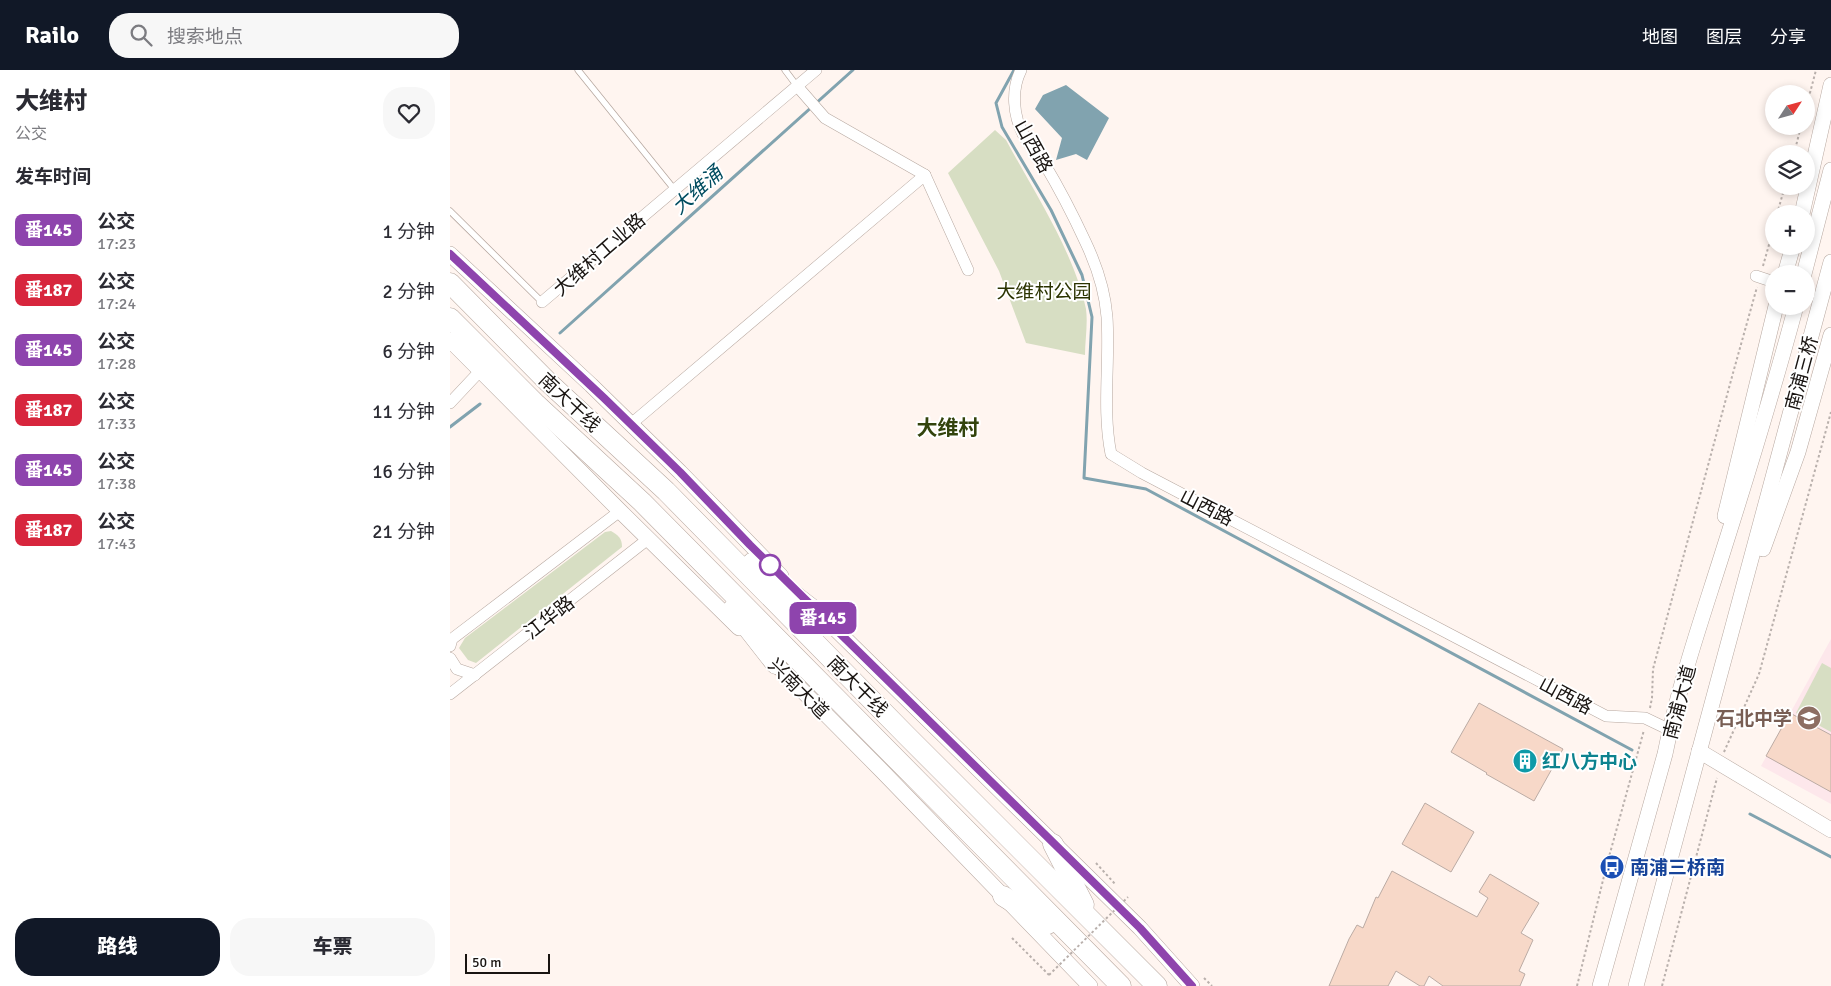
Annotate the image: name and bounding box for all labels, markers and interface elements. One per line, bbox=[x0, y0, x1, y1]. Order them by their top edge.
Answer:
search box bbox=[109, 13, 459, 58]
text: Railo bbox=[25, 20, 79, 50]
icon: search bbox=[127, 21, 155, 49]
text: 搜索地点 bbox=[167, 25, 243, 49]
text: 地图 bbox=[1642, 26, 1678, 48]
text: 图层 bbox=[1706, 26, 1742, 48]
text: 分享 bbox=[1770, 26, 1806, 48]
north arrow bbox=[1765, 85, 1815, 135]
map controls bbox=[1765, 85, 1815, 315]
text: 大维村 bbox=[15, 86, 87, 116]
button: heart bbox=[383, 87, 435, 139]
street label: 山西路 bbox=[1009, 116, 1057, 177]
text: 公交 bbox=[15, 124, 47, 144]
button: layers bbox=[1765, 145, 1815, 195]
water label: 大维涌 bbox=[667, 160, 729, 220]
text: 发车时间 bbox=[15, 165, 91, 189]
button: + bbox=[1765, 205, 1815, 255]
street label: 大维村工业路 bbox=[549, 208, 651, 301]
text: 公交 bbox=[97, 210, 135, 234]
text: 番145 bbox=[25, 219, 72, 241]
text: 1 分钟 bbox=[383, 220, 435, 244]
text: 17:23 bbox=[97, 234, 136, 254]
button: − bbox=[1765, 265, 1815, 315]
text: 公交 bbox=[97, 270, 135, 294]
text: 番187 bbox=[25, 279, 72, 301]
text: 2 分钟 bbox=[383, 280, 435, 304]
park label: 大维村公园 bbox=[996, 280, 1092, 304]
text: 17:24 bbox=[97, 294, 136, 314]
text: 公交 bbox=[97, 330, 135, 354]
street label: 南浦三桥 bbox=[1781, 333, 1823, 413]
text: 番145 bbox=[25, 339, 72, 361]
text: 6 分钟 bbox=[383, 340, 435, 364]
text: 17:28 bbox=[97, 354, 136, 374]
street label: 南大干线 bbox=[533, 368, 605, 437]
text: 公交 bbox=[97, 390, 135, 414]
text: 番187 bbox=[25, 399, 72, 421]
text: 11 分钟 bbox=[372, 400, 435, 424]
text: 17:33 bbox=[97, 414, 136, 434]
district label: 大维村 bbox=[917, 415, 980, 441]
text: 公交 bbox=[97, 450, 135, 474]
text: 番145 bbox=[25, 459, 72, 481]
text: 16 分钟 bbox=[372, 460, 435, 484]
text: 17:38 bbox=[97, 474, 136, 494]
street label: 山西路 bbox=[1176, 484, 1237, 532]
text: 公交 bbox=[97, 510, 135, 534]
text: 番187 bbox=[25, 519, 72, 541]
text: 21 分钟 bbox=[372, 520, 435, 544]
text: 17:43 bbox=[97, 534, 136, 554]
unlabelled marker bbox=[759, 554, 781, 576]
street label: 江华路 bbox=[520, 591, 579, 645]
line badge: 番145 bbox=[788, 602, 858, 634]
text: 番145 bbox=[799, 607, 847, 629]
street label: 南大干线 bbox=[822, 651, 893, 722]
street label: 兴南大道 bbox=[763, 653, 834, 724]
street label: 南浦大道 bbox=[1659, 662, 1701, 742]
street label: 山西路 bbox=[1535, 672, 1596, 720]
school or university icon: 石北中学 bbox=[1796, 705, 1822, 731]
place label: 石北中学 bbox=[1716, 707, 1792, 731]
building icon: 红八方中心 bbox=[1512, 748, 1538, 774]
place label: 红八方中心 bbox=[1542, 750, 1637, 774]
bus stop icon: 南浦三桥南 bbox=[1599, 854, 1625, 880]
place label: 南浦三桥南 bbox=[1630, 856, 1725, 880]
button: 路线 bbox=[15, 918, 220, 976]
button: 车票 bbox=[230, 918, 435, 976]
scale bar bbox=[465, 951, 550, 974]
text: 50 m bbox=[472, 954, 501, 971]

